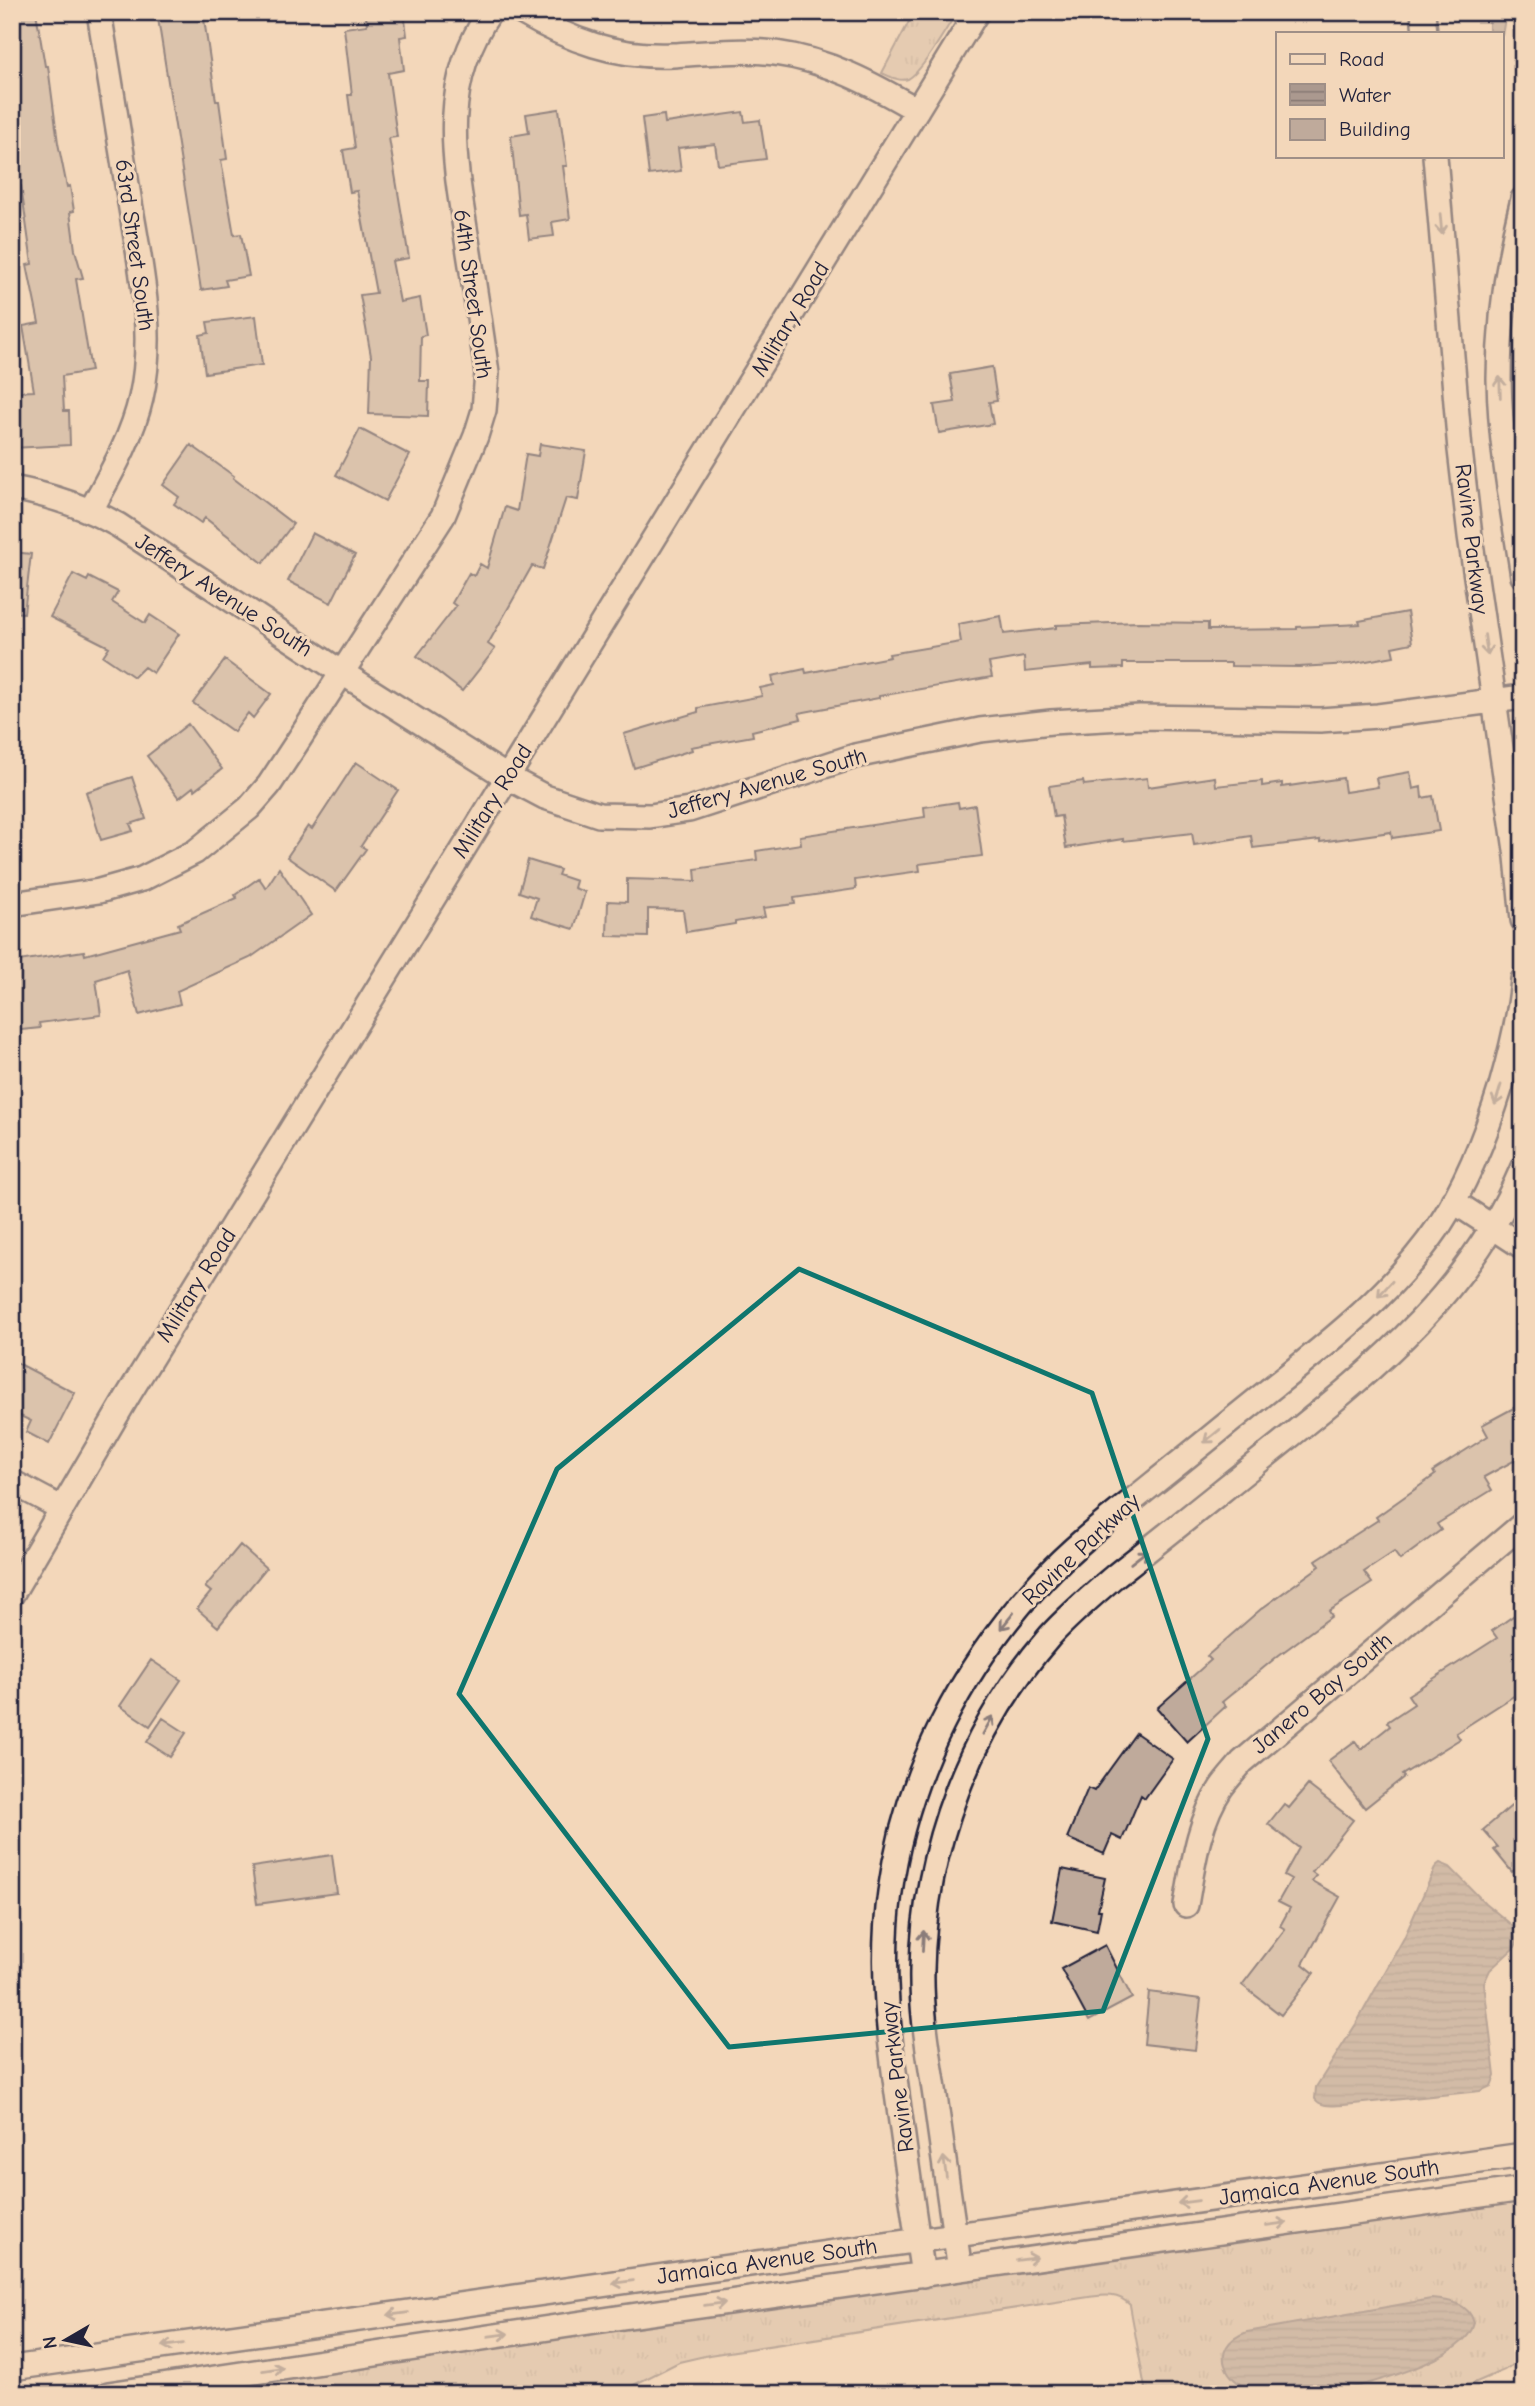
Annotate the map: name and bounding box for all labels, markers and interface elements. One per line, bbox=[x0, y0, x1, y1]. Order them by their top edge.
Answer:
legend bbox=[1276, 32, 1504, 158]
text: Road bbox=[1339, 47, 1384, 71]
text: Water bbox=[1339, 83, 1392, 107]
text: Building bbox=[1339, 117, 1411, 141]
street label: 63rd Street South bbox=[110, 157, 160, 333]
street label: 64th Street South bbox=[448, 207, 498, 381]
one-way arrow bbox=[1435, 212, 1448, 235]
street label: Military Road bbox=[745, 257, 835, 381]
one-way arrow bbox=[1493, 376, 1506, 399]
street label: Ravine Parkway bbox=[1449, 462, 1495, 617]
street label: Jeffery Avenue South bbox=[130, 527, 318, 663]
one-way arrow bbox=[1479, 633, 1492, 656]
street label: Military Road bbox=[446, 739, 538, 863]
street label: Jeffery Avenue South bbox=[664, 742, 870, 824]
one-way arrow bbox=[1490, 1083, 1503, 1105]
street label: Military Road bbox=[150, 1223, 242, 1347]
one-way arrow bbox=[1377, 1280, 1394, 1297]
one-way arrow bbox=[1203, 1428, 1221, 1444]
street label: Ravine Parkway bbox=[1016, 1487, 1146, 1611]
one-way arrow bbox=[1129, 1549, 1148, 1564]
one-way arrow bbox=[999, 1611, 1015, 1629]
street label: Janero Bay South bbox=[1246, 1626, 1398, 1760]
one-way arrow bbox=[982, 1715, 995, 1736]
one-way arrow bbox=[917, 1930, 930, 1953]
street label: Ravine Parkway bbox=[874, 1999, 920, 2154]
street label: Jamaica Avenue South bbox=[1217, 2153, 1441, 2211]
one-way arrow bbox=[938, 2156, 951, 2179]
one-way arrow bbox=[1177, 2196, 1200, 2209]
one-way arrow bbox=[1265, 2217, 1288, 2230]
street label: Jamaica Avenue South bbox=[655, 2232, 879, 2290]
one-way arrow bbox=[1015, 2252, 1038, 2265]
one-way arrow bbox=[613, 2275, 635, 2288]
one-way arrow bbox=[703, 2298, 726, 2311]
north arrow bbox=[32, 2304, 102, 2374]
one-way arrow bbox=[387, 2307, 410, 2320]
one-way arrow bbox=[486, 2328, 509, 2341]
text: N bbox=[38, 2335, 62, 2350]
one-way arrow bbox=[162, 2339, 185, 2352]
one-way arrow bbox=[261, 2362, 284, 2375]

